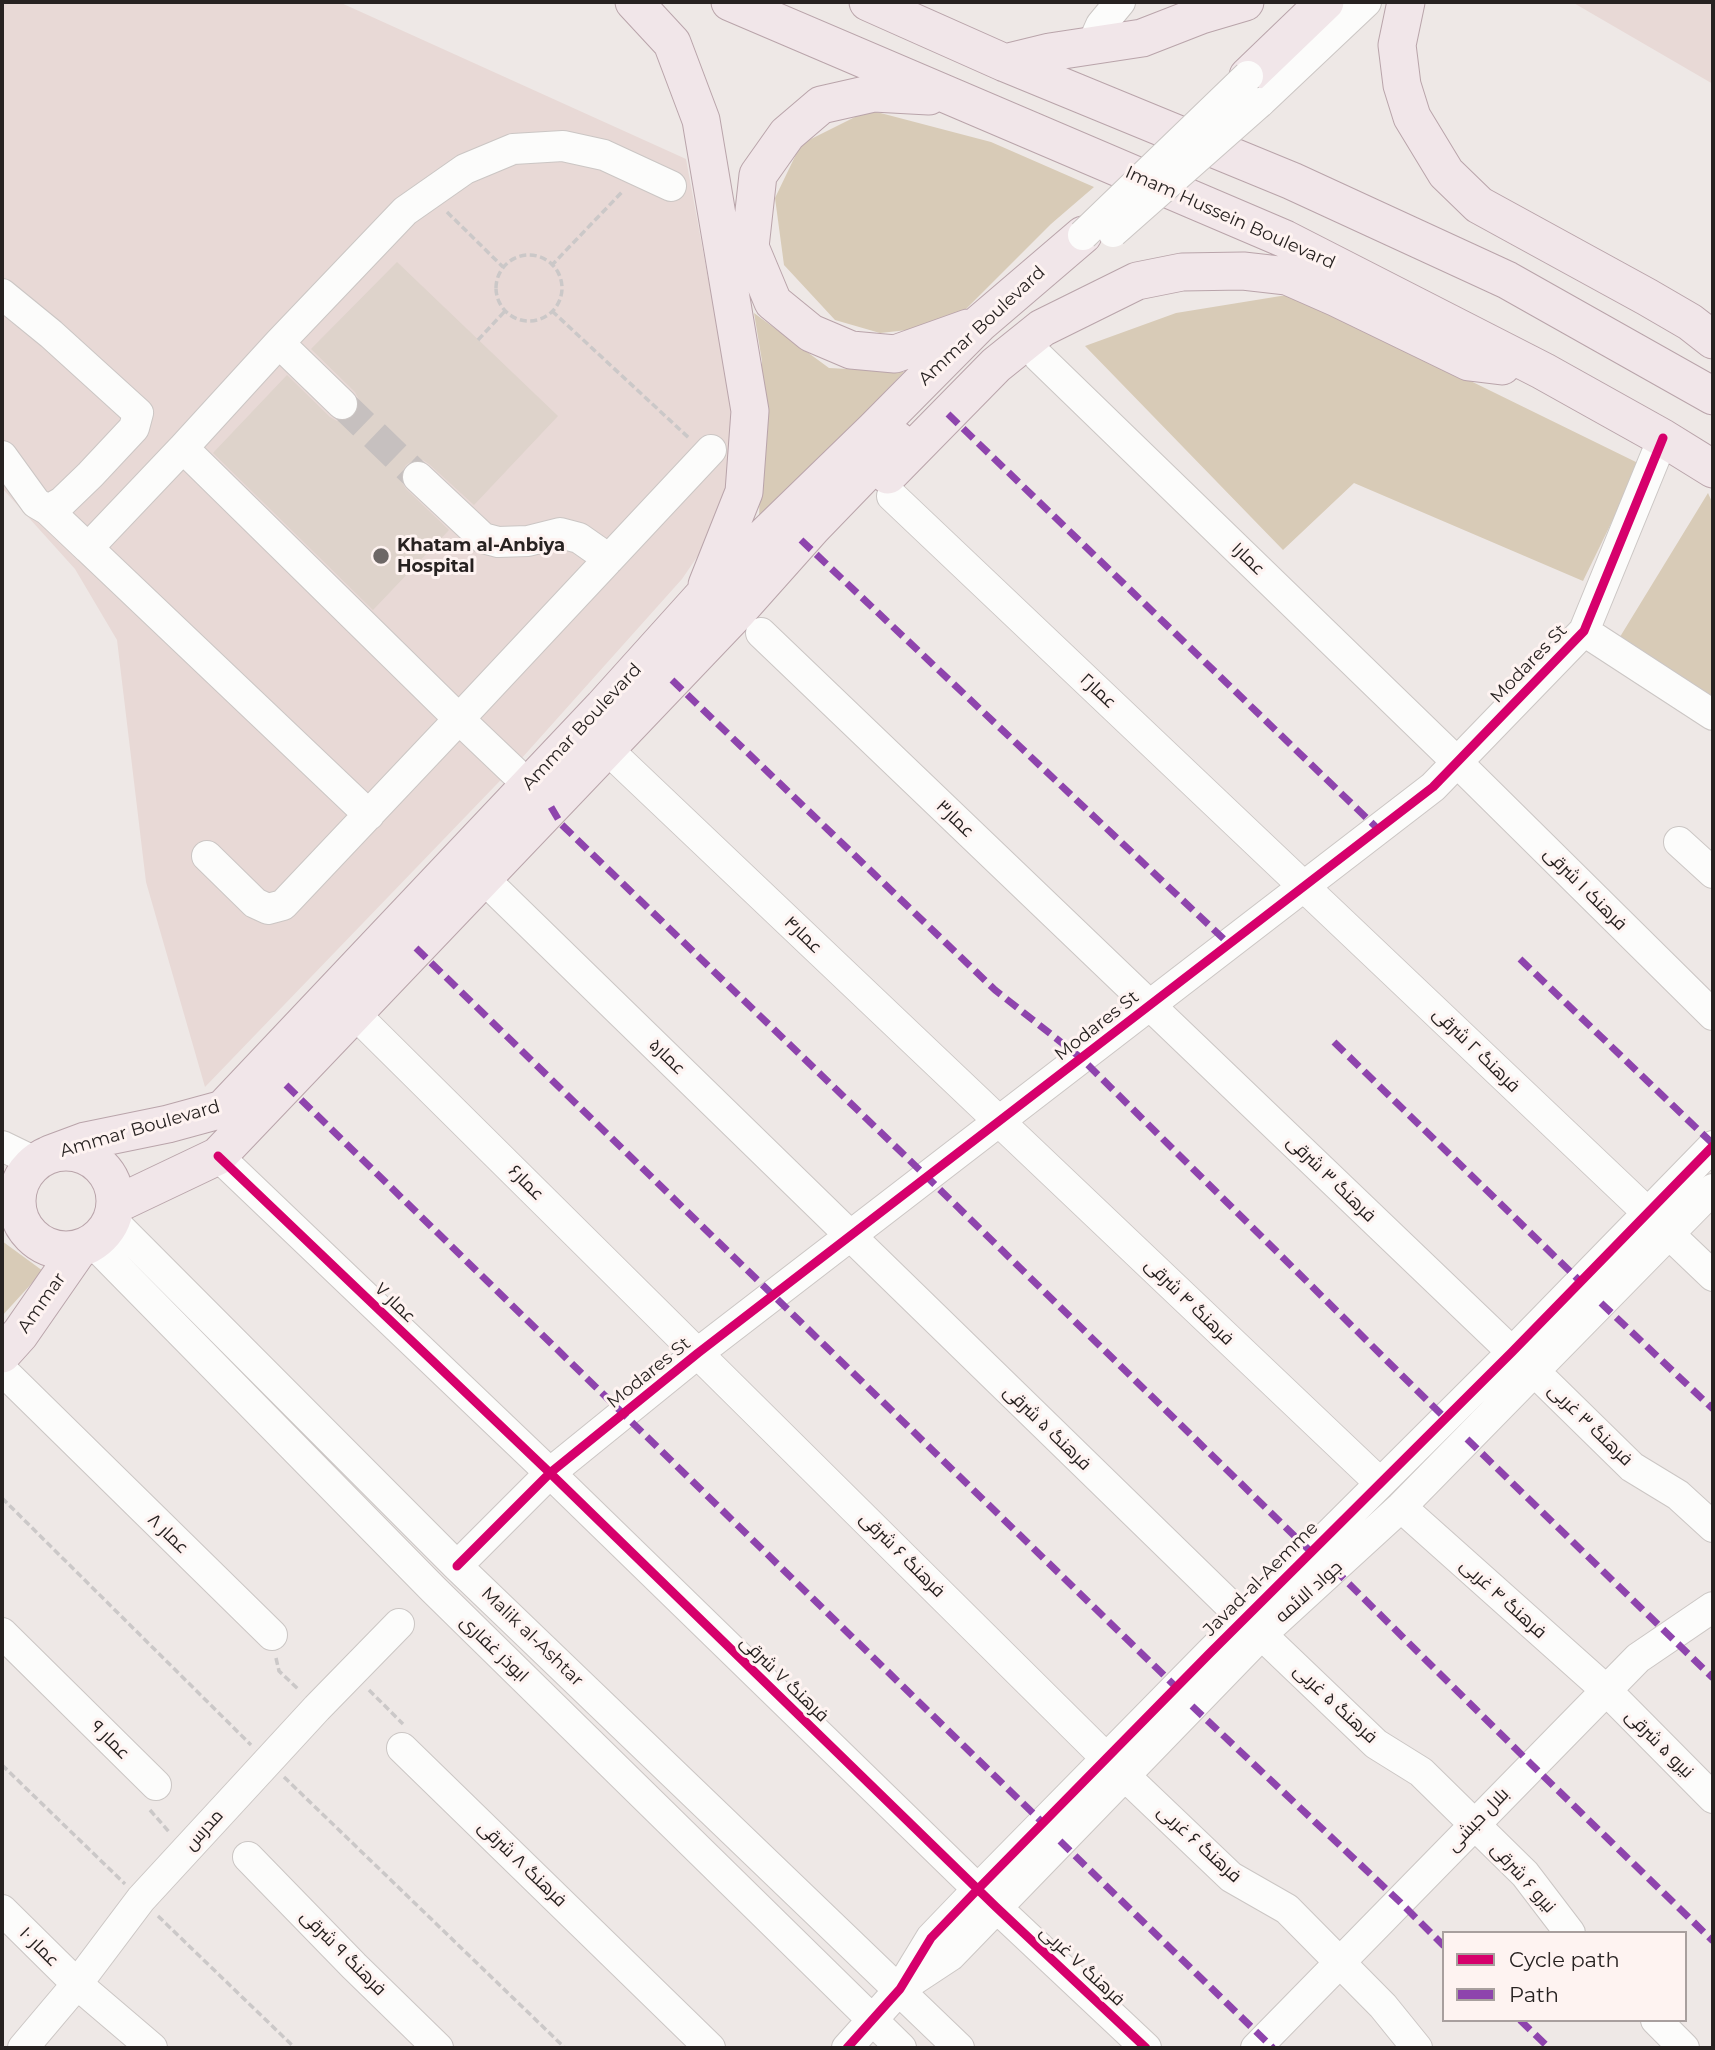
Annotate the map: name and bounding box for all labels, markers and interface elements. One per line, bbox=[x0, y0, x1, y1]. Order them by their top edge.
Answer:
street label: Imam Hussein Boulevard bbox=[1122, 162, 1338, 274]
street label: Ammar Boulevard bbox=[914, 262, 1050, 390]
place label: Khatam al-Anbiya Hospital bbox=[397, 535, 565, 578]
street label: عمار۱ bbox=[1227, 538, 1269, 580]
marker: Khatam al-Anbiya Hospital bbox=[371, 546, 391, 566]
street label: Modares St bbox=[1486, 620, 1572, 708]
street label: Ammar Boulevard bbox=[518, 659, 646, 795]
street label: عمار۲ bbox=[1075, 669, 1121, 713]
street label: عمار۳ bbox=[931, 796, 979, 842]
street label: فرهنک ۱ شرقی bbox=[1539, 843, 1631, 935]
street label: عمار۴ bbox=[779, 912, 827, 958]
street label: Modares St bbox=[1051, 986, 1143, 1066]
street label: فرهنگ ۲ شرقی bbox=[1428, 1003, 1524, 1097]
street label: عمار۵ bbox=[644, 1034, 690, 1080]
street label: Ammar Boulevard bbox=[58, 1096, 222, 1162]
street label: فرهنگ ۳ شرقی bbox=[1282, 1131, 1380, 1227]
street label: عمار۶ bbox=[504, 1161, 548, 1205]
street label: فرهنگ ۴ شرقی bbox=[1140, 1254, 1238, 1350]
street label: Ammar bbox=[13, 1269, 71, 1337]
street label: عمار ۷ bbox=[370, 1278, 420, 1328]
street label: Modares St bbox=[603, 1333, 695, 1413]
street label: فرهنگ ۳ غربی bbox=[1543, 1379, 1637, 1471]
street label: فرهنگ ۵ شرقی bbox=[999, 1381, 1095, 1475]
street label: فرهنگ ۶ شرقی bbox=[855, 1508, 949, 1602]
street label: عمار ۸ bbox=[143, 1509, 193, 1559]
street label: Javad-al-Aemme bbox=[1199, 1517, 1323, 1641]
street label: فرهنگ ۴ غربی bbox=[1455, 1555, 1551, 1643]
street label: جواد الائمه bbox=[1271, 1556, 1347, 1628]
street label: Malik al-Ashtar bbox=[476, 1583, 588, 1691]
street label: ابوذر غفاری bbox=[455, 1611, 533, 1687]
street label: فرهنگ ۷ شرقی bbox=[735, 1631, 833, 1727]
street label: فرهنگ ۵ غربی bbox=[1289, 1660, 1381, 1748]
street label: نیرو ۵ شرقی bbox=[1620, 1705, 1698, 1783]
street label: عمار ۹ bbox=[86, 1716, 134, 1764]
street label: بلال حبشی bbox=[1442, 1784, 1514, 1856]
street label: فرهنگ ۶ غربی bbox=[1153, 1801, 1245, 1887]
street label: مدرس bbox=[180, 1805, 228, 1855]
street label: فرهنگ ۸ شرقی bbox=[473, 1816, 571, 1912]
street label: نیرو ۶ شرقی bbox=[1486, 1839, 1560, 1917]
street label: فرهنگ ۹ شرقی bbox=[296, 1906, 390, 2000]
street label: فرهنگ ۷ غربی bbox=[1035, 1921, 1129, 2011]
street label: عمار ۱۰ bbox=[15, 1923, 63, 1971]
legend bbox=[1442, 1931, 1687, 2022]
text: Cycle path bbox=[1509, 1947, 1620, 1972]
text: Path bbox=[1509, 1982, 1559, 2007]

